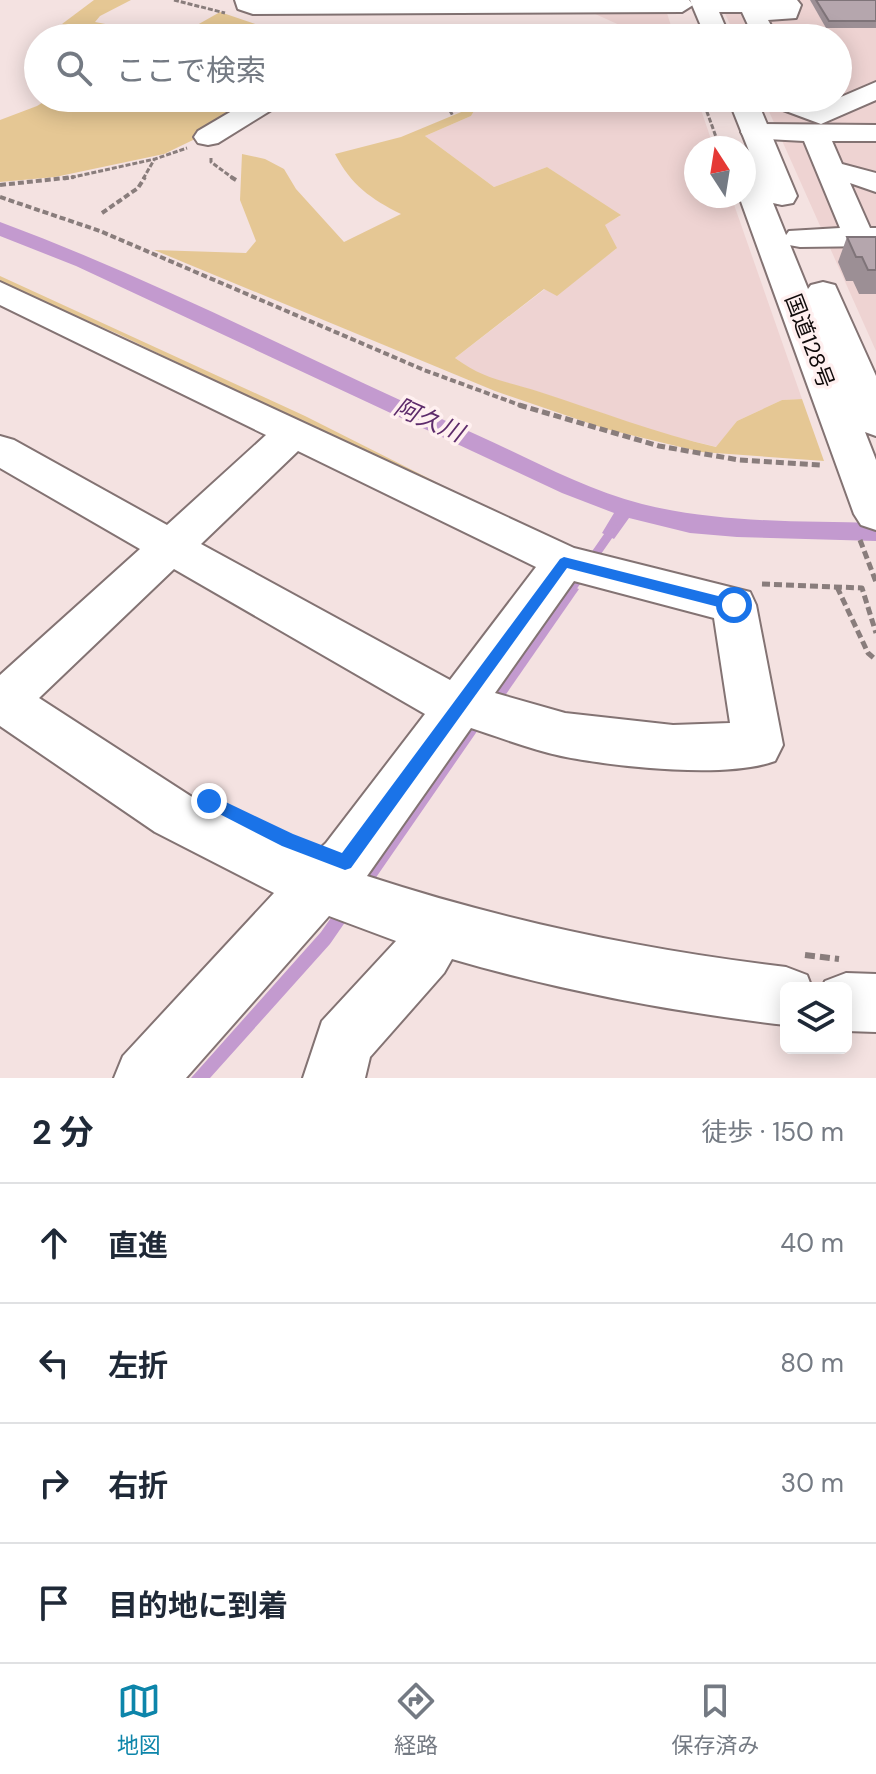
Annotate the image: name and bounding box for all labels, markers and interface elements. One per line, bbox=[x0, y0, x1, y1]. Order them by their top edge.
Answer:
search box bbox=[24, 24, 852, 112]
icon: search bbox=[52, 46, 96, 90]
text: ここで検索 bbox=[116, 51, 266, 90]
north arrow bbox=[684, 136, 756, 208]
street label: 国道128号 bbox=[778, 290, 841, 392]
water label: 阿久川 bbox=[390, 391, 471, 450]
route start bbox=[716, 587, 752, 623]
route end bbox=[191, 783, 227, 819]
map controls bbox=[780, 982, 852, 1054]
button: layers bbox=[780, 982, 852, 1054]
text: 2 分 bbox=[32, 1110, 94, 1155]
text: 徒歩 · 150 m bbox=[701, 1115, 844, 1149]
icon: ahead bbox=[32, 1221, 76, 1265]
text: 直進 bbox=[108, 1226, 168, 1265]
text: 40 m bbox=[780, 1226, 844, 1260]
icon: left bbox=[32, 1341, 76, 1385]
text: 左折 bbox=[108, 1346, 168, 1385]
text: 80 m bbox=[780, 1346, 844, 1380]
icon: right bbox=[32, 1461, 76, 1505]
text: 右折 bbox=[108, 1466, 168, 1505]
text: 30 m bbox=[781, 1466, 844, 1500]
icon: arrive bbox=[32, 1581, 76, 1625]
text: 目的地に到着 bbox=[108, 1586, 288, 1625]
tab: 地図 bbox=[117, 1679, 161, 1760]
tab: 経路 bbox=[394, 1679, 438, 1760]
tab: 保存済み bbox=[671, 1679, 759, 1760]

